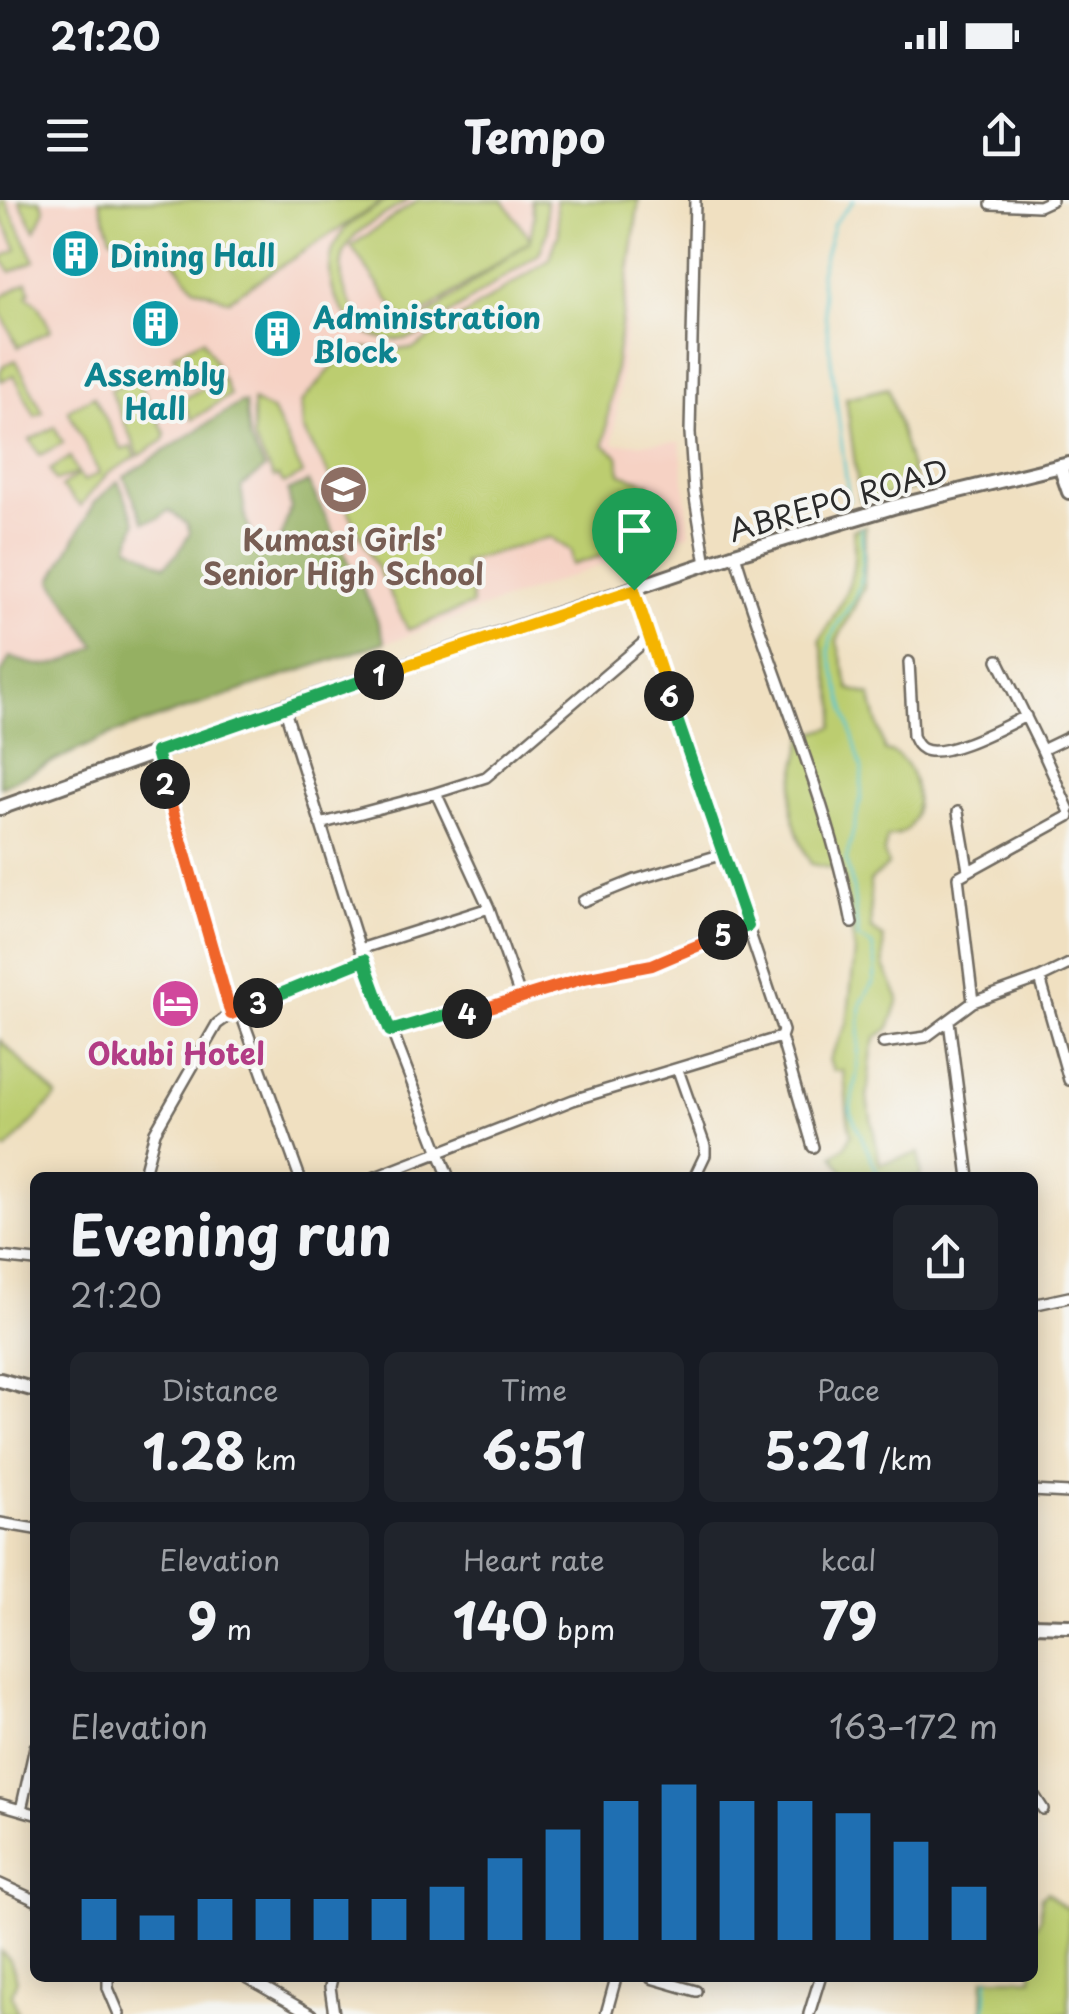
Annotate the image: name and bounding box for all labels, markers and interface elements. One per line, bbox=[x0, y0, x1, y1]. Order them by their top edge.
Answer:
text: 21:20 bbox=[50, 7, 160, 64]
text: Tempo bbox=[463, 101, 606, 169]
icon: menu bbox=[40, 108, 95, 163]
icon: share bbox=[974, 108, 1029, 163]
building icon: Dining Hall bbox=[49, 228, 101, 280]
place label: Dining Hall bbox=[110, 232, 275, 277]
place label: Administration Block bbox=[312, 294, 541, 373]
building icon: Assembly Hall bbox=[129, 298, 181, 350]
building icon: Administration Block bbox=[252, 307, 304, 359]
place label: Assembly Hall bbox=[83, 351, 226, 430]
street label: ABREPO ROAD bbox=[723, 446, 953, 552]
school or university icon: Kumasi Girls' Senior High School bbox=[317, 463, 369, 515]
pin bbox=[592, 488, 677, 591]
icon: arrive bbox=[607, 503, 662, 558]
place label: Kumasi Girls' Senior High School bbox=[202, 516, 484, 595]
pin: 1 bbox=[354, 650, 404, 700]
text: 1 bbox=[372, 653, 386, 696]
pin: 6 bbox=[644, 671, 694, 721]
text: 6 bbox=[659, 674, 679, 717]
pin: 2 bbox=[140, 759, 190, 809]
text: 2 bbox=[155, 762, 175, 805]
pin: 5 bbox=[698, 910, 748, 960]
text: 5 bbox=[714, 913, 732, 956]
hotel icon: Okubi Hotel bbox=[150, 977, 202, 1029]
pin: 3 bbox=[233, 978, 283, 1028]
text: 3 bbox=[249, 981, 267, 1024]
pin: 4 bbox=[442, 989, 492, 1039]
text: 4 bbox=[457, 992, 477, 1035]
place label: Okubi Hotel bbox=[87, 1030, 265, 1075]
text: Evening run bbox=[70, 1192, 392, 1275]
button: share bbox=[893, 1205, 998, 1310]
text: 21:20 bbox=[70, 1271, 162, 1319]
text: Distance bbox=[161, 1368, 278, 1411]
text: Time bbox=[501, 1368, 567, 1411]
text: Pace bbox=[817, 1368, 880, 1411]
text: 1.28 bbox=[142, 1411, 246, 1487]
text: 6:51 bbox=[482, 1411, 586, 1487]
text: 5:21 bbox=[764, 1411, 870, 1487]
text: km bbox=[246, 1437, 297, 1480]
text: /km bbox=[870, 1437, 932, 1480]
text: Elevation bbox=[159, 1538, 280, 1581]
text: Heart rate bbox=[463, 1538, 605, 1581]
text: kcal bbox=[820, 1538, 876, 1581]
text: 9 bbox=[187, 1581, 217, 1657]
text: 140 bbox=[453, 1581, 548, 1657]
text: 79 bbox=[819, 1581, 878, 1657]
text: m bbox=[217, 1607, 252, 1650]
text: bpm bbox=[548, 1607, 615, 1650]
text: Elevation bbox=[70, 1702, 208, 1750]
text: 163–172 m bbox=[829, 1702, 998, 1750]

